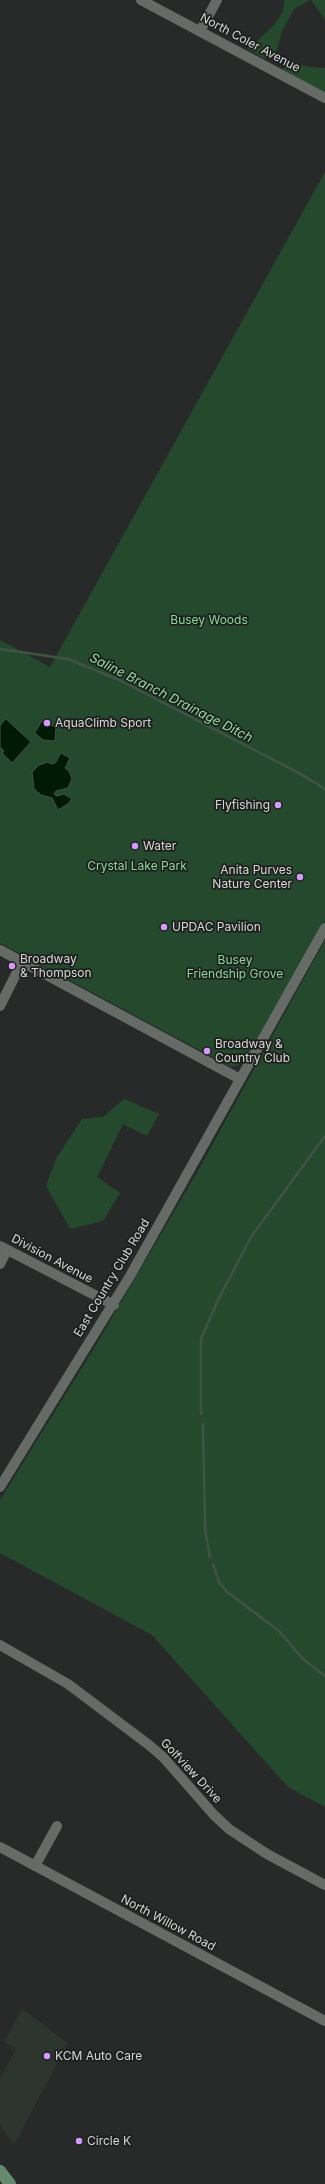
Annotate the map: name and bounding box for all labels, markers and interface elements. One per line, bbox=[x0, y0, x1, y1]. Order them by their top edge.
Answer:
street label: North Coler Avenue bbox=[198, 11, 302, 75]
park label: Busey Woods bbox=[170, 613, 248, 627]
water label: Saline Branch Drainage Ditch bbox=[87, 650, 255, 746]
place label: AquaClimb Sport bbox=[55, 716, 151, 730]
marker: AquaClimb Sport bbox=[42, 718, 52, 728]
place label: Flyfishing bbox=[215, 798, 270, 812]
marker: Flyfishing bbox=[273, 800, 283, 810]
place label: Water bbox=[143, 839, 176, 853]
marker: Water bbox=[130, 841, 140, 851]
park label: Crystal Lake Park bbox=[87, 859, 187, 873]
place label: Anita Purves Nature Center bbox=[212, 863, 292, 891]
marker: Anita Purves Nature Center bbox=[295, 872, 305, 882]
place label: UPDAC Pavilion bbox=[172, 920, 261, 934]
marker: UPDAC Pavilion bbox=[159, 922, 169, 932]
place label: Broadway & Thompson bbox=[20, 952, 92, 980]
park label: Busey Friendship Grove bbox=[187, 953, 283, 981]
marker: Broadway & Thompson bbox=[7, 961, 17, 971]
place label: Broadway & Country Club bbox=[215, 1037, 290, 1065]
marker: Broadway & Country Club bbox=[202, 1046, 212, 1056]
street label: East Country Club Road bbox=[71, 1216, 153, 1340]
street label: Division Avenue bbox=[9, 1231, 95, 1287]
street label: Golfview Drive bbox=[157, 1736, 225, 1806]
street label: North Willow Road bbox=[118, 1892, 218, 1954]
place label: KCM Auto Care bbox=[55, 2049, 142, 2063]
marker: KCM Auto Care bbox=[42, 2051, 52, 2061]
place label: Circle K bbox=[87, 2134, 131, 2148]
marker: Circle K bbox=[74, 2136, 84, 2146]

